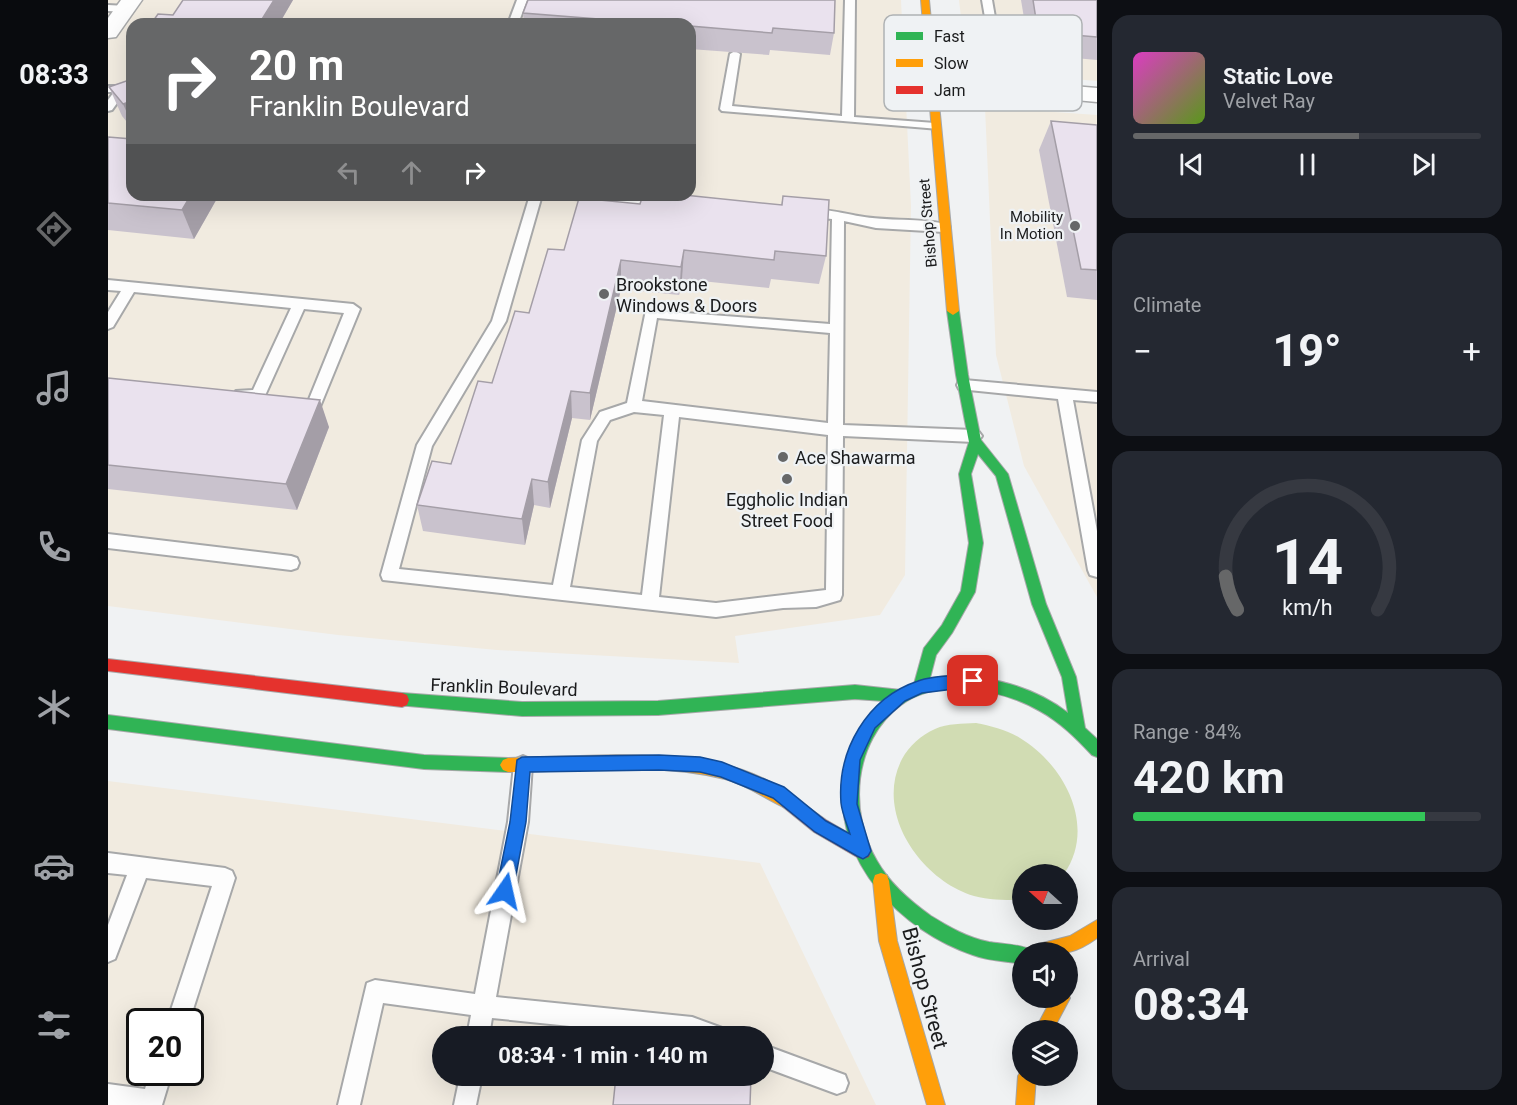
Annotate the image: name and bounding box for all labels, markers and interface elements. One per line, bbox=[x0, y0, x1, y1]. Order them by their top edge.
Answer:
legend bbox=[884, 15, 1082, 111]
text: Fast bbox=[934, 27, 965, 46]
text: 20 m bbox=[249, 41, 344, 90]
icon: right bbox=[150, 42, 228, 120]
text: Slow bbox=[934, 54, 969, 73]
text: 08:33 bbox=[19, 59, 89, 91]
text: Static Love bbox=[1223, 64, 1333, 89]
text: Jam bbox=[934, 81, 966, 100]
text: Velvet Ray bbox=[1223, 89, 1315, 113]
text: Franklin Boulevard bbox=[249, 91, 470, 123]
icon: previous bbox=[1175, 148, 1208, 181]
icon: pause bbox=[1291, 148, 1324, 181]
icon: next bbox=[1407, 148, 1440, 181]
icon: left bbox=[332, 156, 365, 189]
icon: ahead bbox=[395, 156, 428, 189]
icon: right bbox=[458, 156, 491, 189]
street label: Bishop Street bbox=[915, 178, 941, 268]
icon: directions bbox=[33, 208, 75, 250]
place label: Mobility In Motion bbox=[1000, 208, 1063, 243]
marker: Mobility In Motion bbox=[1068, 219, 1082, 233]
place label: Brookstone Windows & Doors bbox=[616, 274, 757, 316]
marker: Brookstone Windows & Doors bbox=[597, 287, 611, 301]
text: Climate bbox=[1133, 293, 1201, 317]
text: 19° bbox=[1272, 324, 1342, 377]
text: − bbox=[1133, 332, 1152, 371]
text: + bbox=[1462, 332, 1481, 371]
icon: music bbox=[33, 367, 75, 409]
place label: Ace Shawarma bbox=[795, 447, 916, 468]
marker: Ace Shawarma bbox=[776, 450, 790, 464]
marker: Eggholic Indian Street Food bbox=[780, 472, 794, 486]
place label: Eggholic Indian Street Food bbox=[726, 489, 848, 531]
icon: phone bbox=[33, 526, 75, 568]
text: 14 bbox=[1271, 526, 1343, 599]
text: km/h bbox=[1282, 595, 1332, 620]
pin bbox=[947, 655, 998, 706]
icon: arrive bbox=[956, 664, 989, 697]
street label: Franklin Boulevard bbox=[430, 674, 578, 700]
icon: climate bbox=[33, 686, 75, 728]
text: Range · 84% bbox=[1133, 720, 1241, 744]
text: 420 km bbox=[1133, 751, 1285, 804]
icon: car bbox=[33, 845, 75, 887]
position arrow bbox=[473, 859, 537, 923]
north arrow bbox=[1012, 864, 1078, 930]
map controls bbox=[1012, 864, 1078, 1086]
street label: Bishop Street bbox=[897, 925, 953, 1052]
button: sound bbox=[1012, 942, 1078, 1008]
text: Arrival bbox=[1133, 947, 1190, 971]
text: 08:34 bbox=[1133, 978, 1249, 1031]
icon: filters bbox=[33, 1004, 75, 1046]
speed limit sign: 20 bbox=[126, 1008, 204, 1086]
button: layers bbox=[1012, 1020, 1078, 1086]
text: 08:34 · 1 min · 140 m bbox=[498, 1043, 708, 1068]

